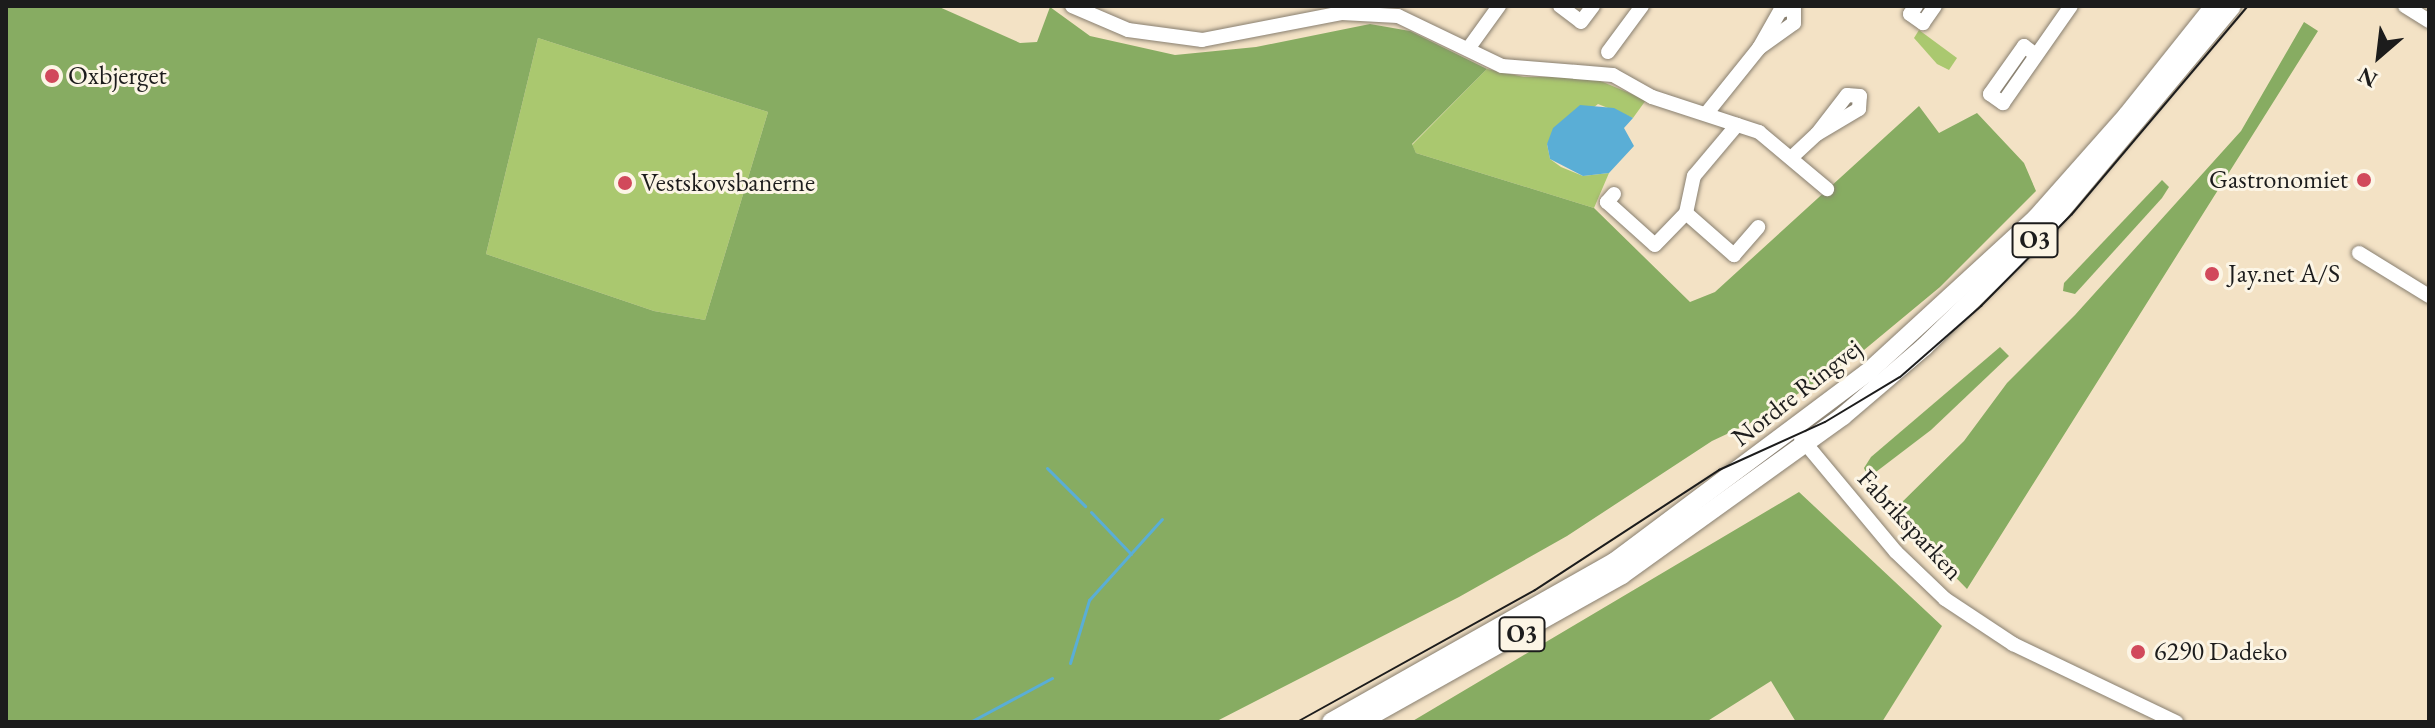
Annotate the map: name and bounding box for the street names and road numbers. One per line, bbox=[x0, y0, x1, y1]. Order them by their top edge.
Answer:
road number: O3 bbox=[2011, 220, 2059, 260]
street label: Nordre Ringvej bbox=[1726, 333, 1868, 453]
street label: Fabriksparken bbox=[1851, 463, 1969, 587]
road number: O3 bbox=[1498, 614, 1546, 654]

